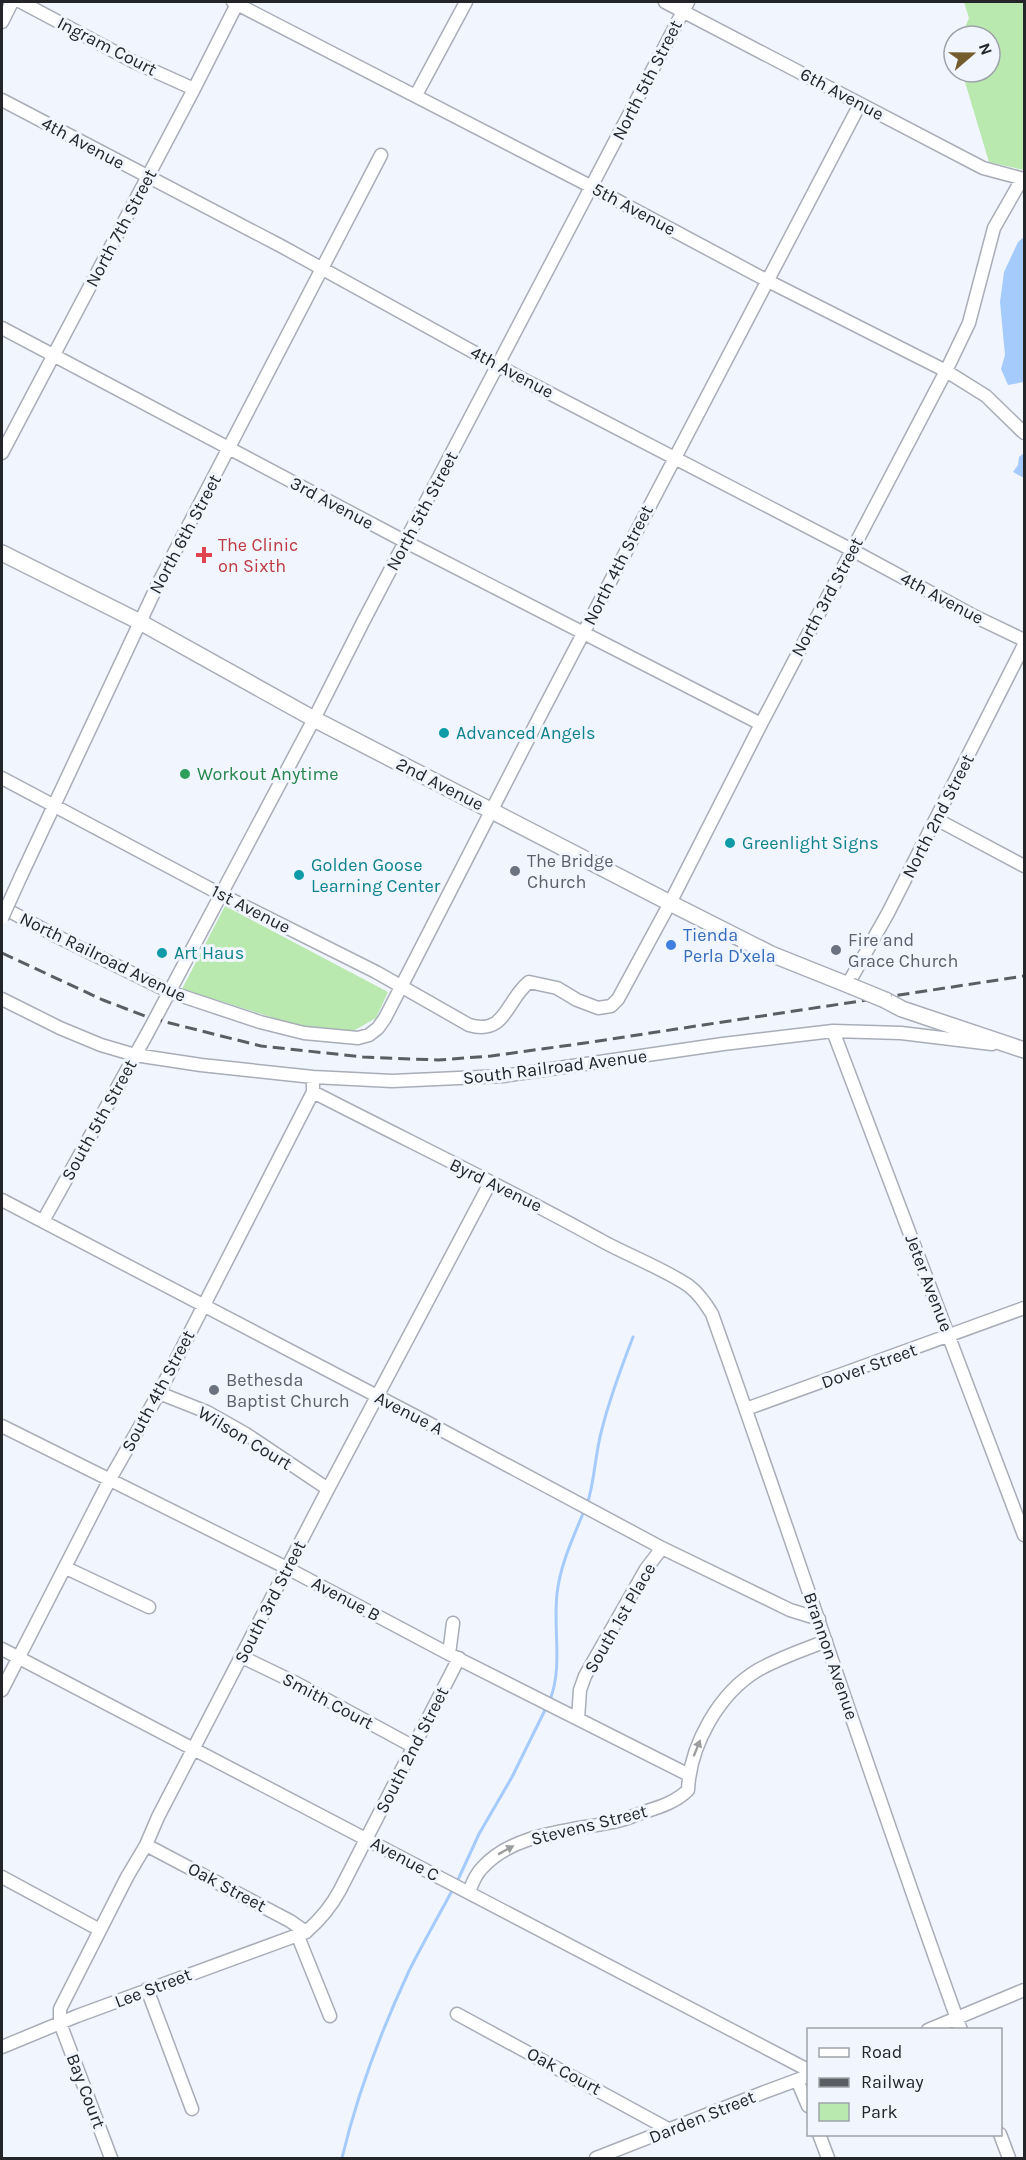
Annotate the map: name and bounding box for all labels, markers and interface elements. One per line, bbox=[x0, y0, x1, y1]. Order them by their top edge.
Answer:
street label: Ingram Court bbox=[54, 12, 161, 81]
street label: North 5th Street bbox=[607, 16, 687, 144]
north arrow bbox=[942, 24, 1002, 84]
text: N bbox=[975, 40, 997, 58]
street label: 6th Avenue bbox=[796, 63, 888, 125]
street label: 4th Avenue bbox=[38, 112, 128, 174]
street label: North 7th Street bbox=[81, 165, 161, 291]
street label: 5th Avenue bbox=[589, 178, 679, 240]
street label: 4th Avenue bbox=[467, 341, 557, 403]
street label: North 5th Street bbox=[381, 447, 463, 574]
street label: North 6th Street bbox=[144, 470, 226, 598]
street label: 3rd Avenue bbox=[287, 472, 377, 534]
street label: North 4th Street bbox=[578, 501, 658, 629]
street label: North 3rd Street bbox=[786, 533, 868, 660]
place label: The Clinic on Sixth bbox=[218, 534, 298, 577]
marker: The Clinic on Sixth bbox=[195, 546, 213, 564]
street label: 4th Avenue bbox=[897, 567, 987, 629]
place label: Advanced Angels bbox=[456, 722, 595, 744]
marker: Advanced Angels bbox=[437, 726, 451, 740]
street label: North 2nd Street bbox=[897, 750, 979, 882]
street label: 2nd Avenue bbox=[392, 753, 488, 815]
place label: Workout Anytime bbox=[197, 763, 339, 785]
marker: Workout Anytime bbox=[178, 767, 192, 781]
place label: Greenlight Signs bbox=[742, 832, 879, 854]
marker: Greenlight Signs bbox=[723, 836, 737, 850]
place label: The Bridge Church bbox=[527, 850, 614, 893]
place label: Golden Goose Learning Center bbox=[311, 854, 441, 897]
marker: The Bridge Church bbox=[508, 864, 522, 878]
marker: Golden Goose Learning Center bbox=[292, 868, 306, 882]
street label: 1st Avenue bbox=[208, 880, 294, 938]
street label: North Railroad Avenue bbox=[16, 907, 190, 1007]
place label: Tienda Perla D'xela bbox=[683, 924, 776, 967]
place label: Fire and Grace Church bbox=[848, 929, 958, 972]
marker: Tienda Perla D'xela bbox=[664, 938, 678, 952]
place label: Art Haus bbox=[174, 942, 244, 964]
marker: Fire and Grace Church bbox=[829, 943, 843, 957]
marker: Art Haus bbox=[155, 946, 169, 960]
street label: South Railroad Avenue bbox=[462, 1045, 648, 1089]
street label: South 5th Street bbox=[57, 1055, 141, 1184]
street label: Byrd Avenue bbox=[446, 1153, 546, 1217]
street label: Jeter Avenue bbox=[900, 1231, 958, 1335]
street label: South 4th Street bbox=[117, 1326, 199, 1456]
street label: Dover Street bbox=[818, 1338, 920, 1393]
place label: Bethesda Baptist Church bbox=[226, 1369, 350, 1412]
marker: Bethesda Baptist Church bbox=[207, 1383, 221, 1397]
street label: Avenue A bbox=[371, 1386, 447, 1440]
street label: Wilson Court bbox=[194, 1401, 296, 1475]
street label: South 3rd Street bbox=[230, 1537, 311, 1667]
street label: South 1st Place bbox=[580, 1559, 660, 1677]
street label: Avenue B bbox=[308, 1572, 384, 1626]
street label: Brannon Avenue bbox=[799, 1589, 863, 1723]
street label: Smith Court bbox=[279, 1668, 378, 1734]
street label: South 2nd Street bbox=[371, 1683, 453, 1817]
one-way arrow bbox=[693, 1739, 702, 1757]
street label: Stevens Street bbox=[529, 1800, 650, 1850]
street label: Avenue C bbox=[367, 1832, 443, 1886]
one-way arrow bbox=[498, 1844, 514, 1855]
street label: Oak Street bbox=[184, 1857, 270, 1917]
street label: Lee Street bbox=[111, 1963, 195, 2013]
legend bbox=[807, 2028, 1002, 2136]
text: Road bbox=[861, 2041, 902, 2063]
street label: Oak Court bbox=[523, 2042, 605, 2100]
street label: Bay Court bbox=[62, 2050, 110, 2132]
text: Railway bbox=[861, 2071, 924, 2093]
street label: Darden Street bbox=[646, 2086, 759, 2148]
text: Park bbox=[861, 2101, 898, 2123]

